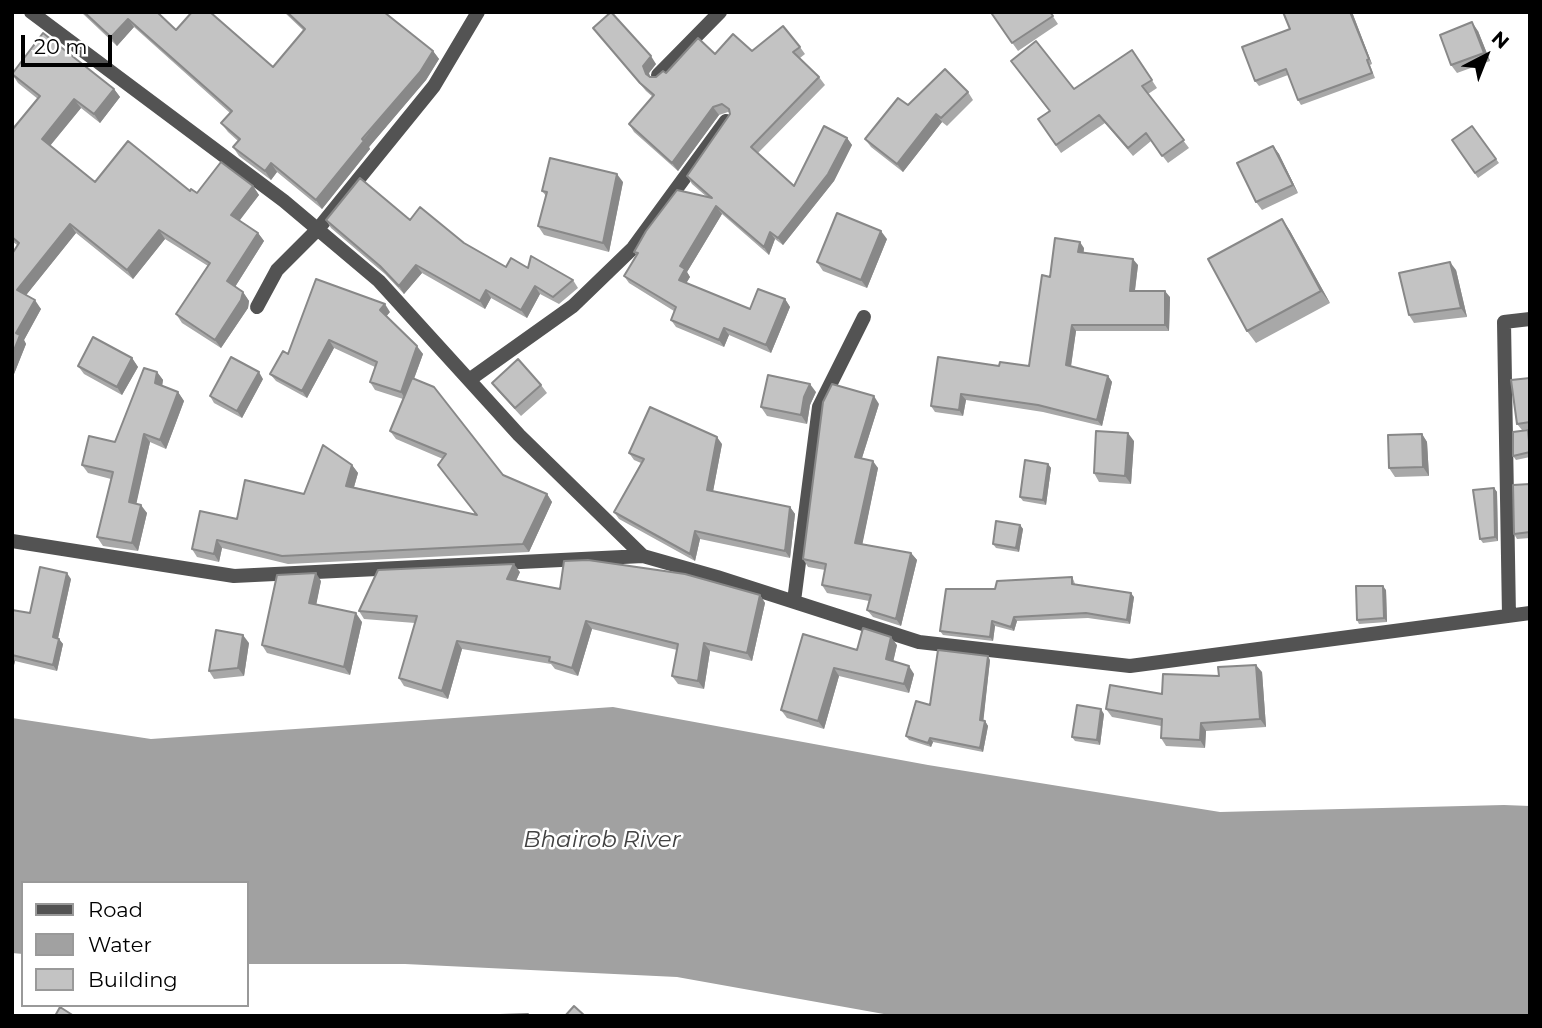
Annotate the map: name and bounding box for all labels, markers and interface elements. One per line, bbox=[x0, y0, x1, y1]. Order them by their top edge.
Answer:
scale bar bbox=[24, 21, 116, 65]
north arrow bbox=[1451, 21, 1521, 91]
text: N bbox=[1487, 26, 1514, 54]
text: 20 m bbox=[34, 34, 88, 59]
water label: Bhairob River bbox=[523, 826, 681, 854]
legend bbox=[21, 881, 248, 1007]
text: Road bbox=[88, 897, 143, 922]
text: Water bbox=[88, 932, 152, 957]
text: Building bbox=[88, 967, 178, 992]

